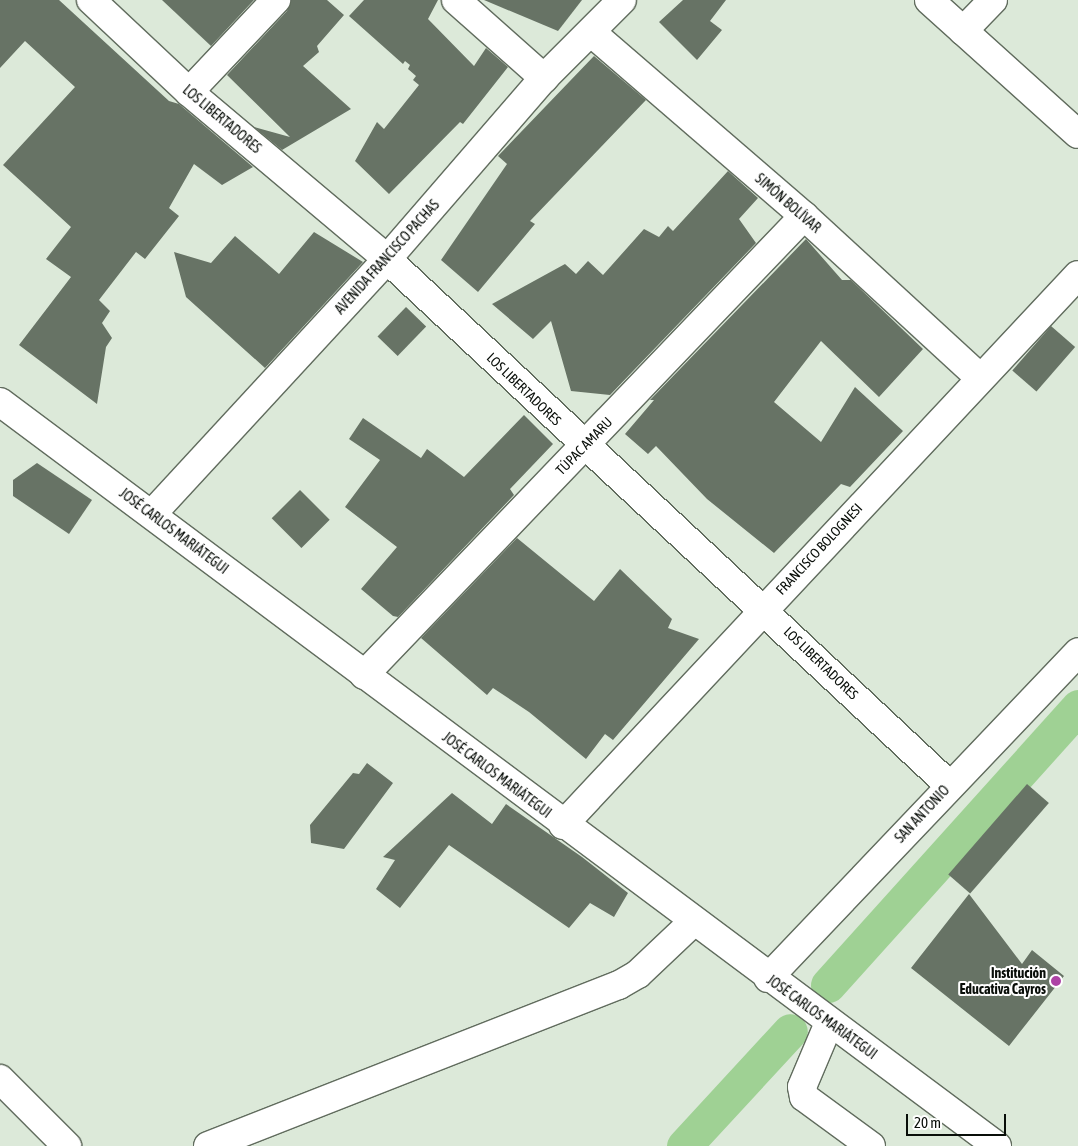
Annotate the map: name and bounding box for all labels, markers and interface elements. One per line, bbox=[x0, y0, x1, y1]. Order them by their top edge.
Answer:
street label: LOS LIBERTADORES bbox=[179, 81, 265, 157]
street label: SIMÓN BOLÍVAR bbox=[752, 170, 824, 236]
street label: AVENIDA FRANCISCO PACHAS bbox=[331, 196, 443, 318]
street label: LOS LIBERTADORES bbox=[483, 349, 565, 429]
street label: TÚPAC AMARU bbox=[552, 413, 616, 479]
street label: JOSÉ CARLOS MARIÁTEGUI bbox=[116, 485, 232, 577]
street label: FRANCISCO BOLOGNESI bbox=[772, 500, 866, 598]
street label: LOS LIBERTADORES bbox=[780, 623, 862, 703]
street label: JOSÉ CARLOS MARIÁTEGUI bbox=[439, 729, 555, 821]
street label: SAN ANTONIO bbox=[891, 782, 953, 846]
place label: Institución Educativa Cayros bbox=[959, 965, 1046, 998]
street label: JOSÉ CARLOS MARIÁTEGUI bbox=[764, 971, 880, 1063]
marker: Institución Educativa Cayros bbox=[1050, 975, 1062, 987]
scale bar bbox=[908, 1104, 1008, 1136]
text: 20 m bbox=[914, 1114, 941, 1131]

